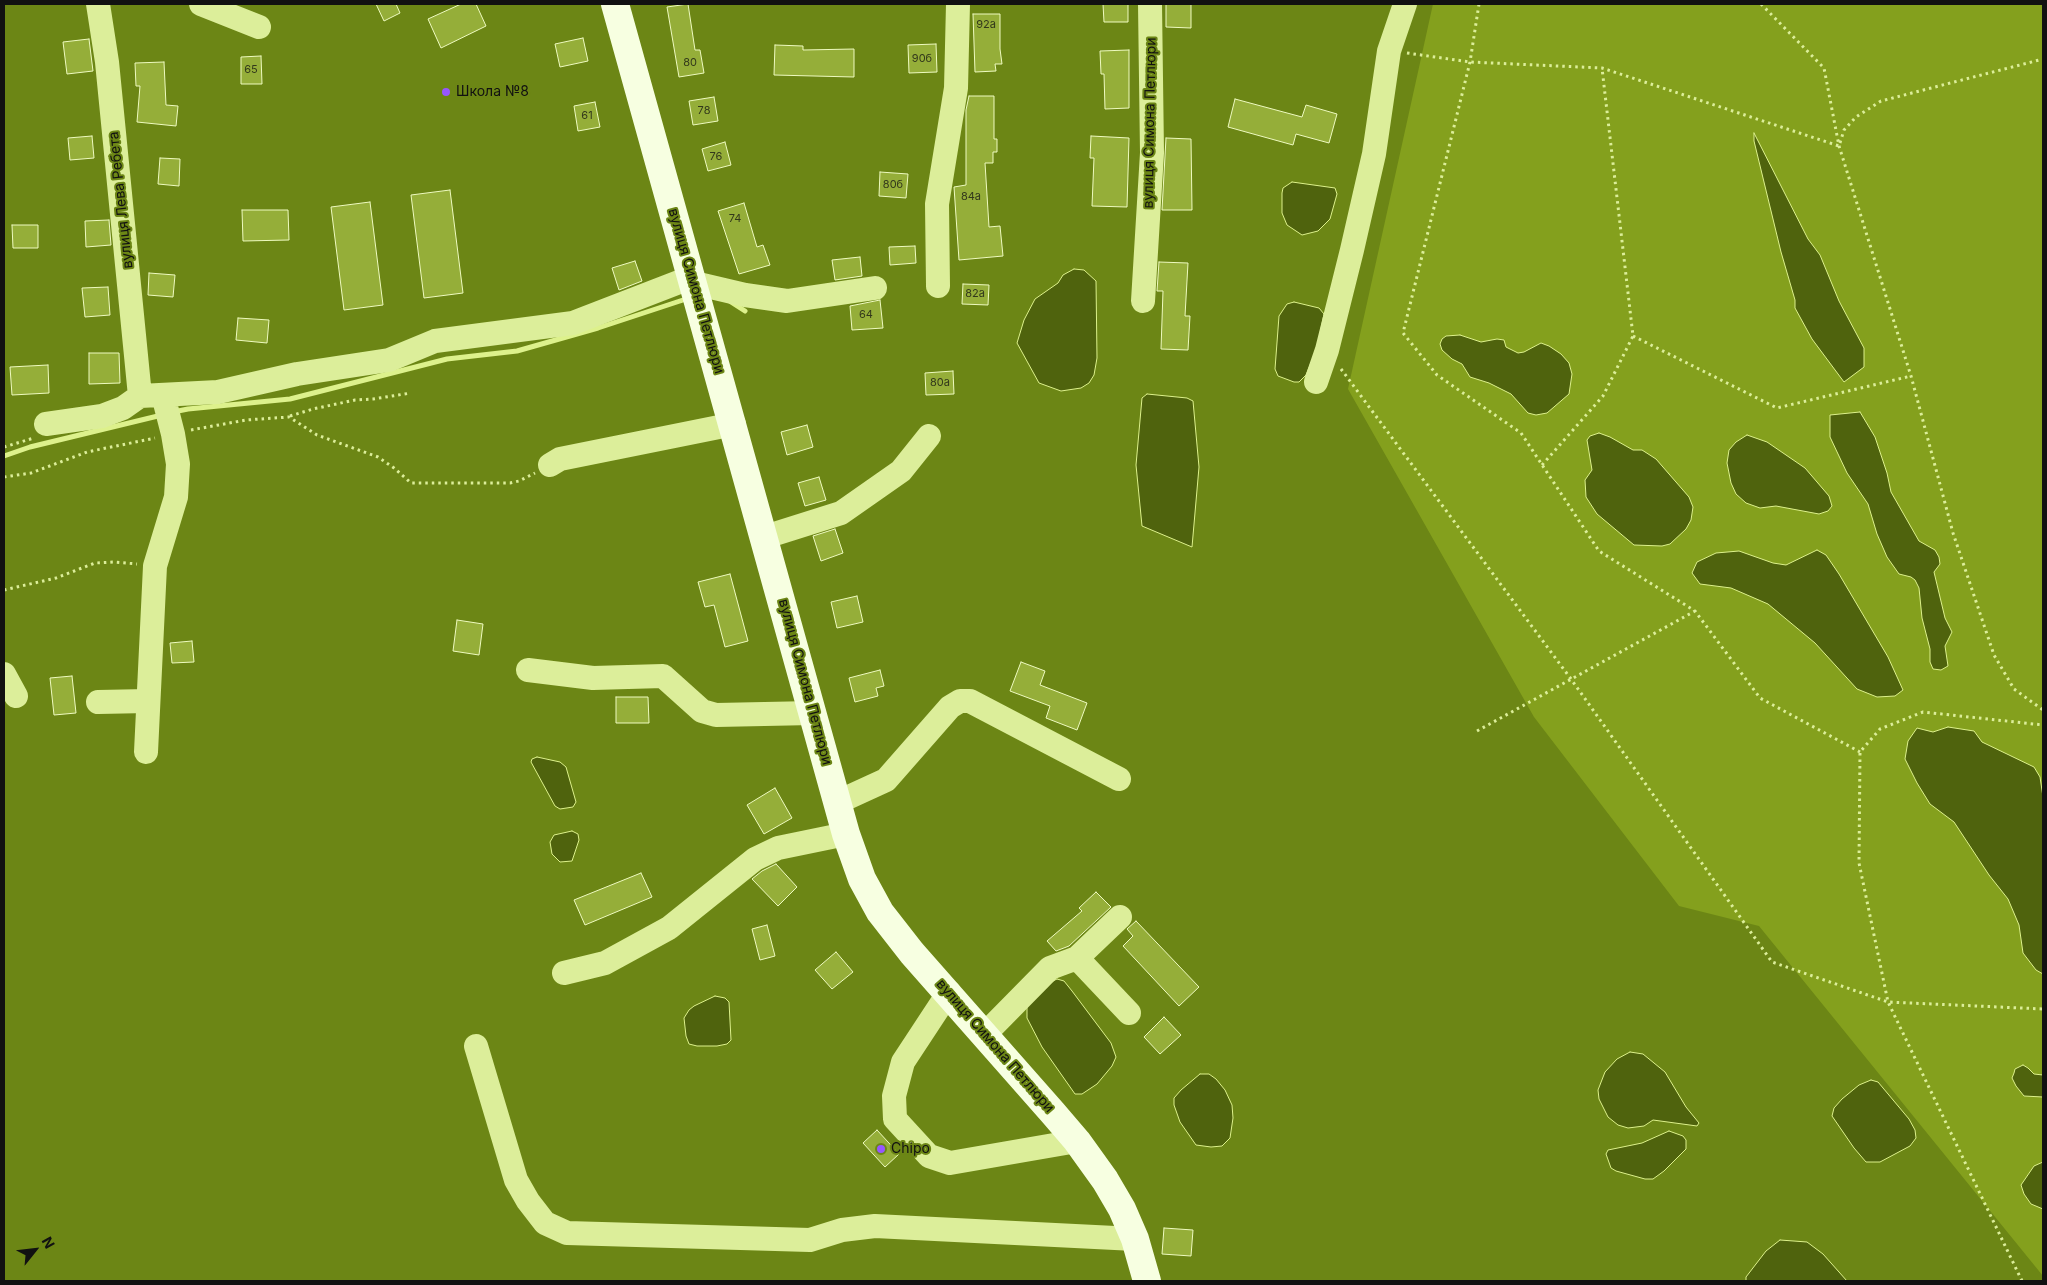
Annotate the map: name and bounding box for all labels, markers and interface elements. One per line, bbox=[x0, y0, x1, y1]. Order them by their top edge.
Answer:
house number: 92а bbox=[976, 18, 996, 32]
street label: вулиця Симона Петлюри bbox=[1140, 37, 1160, 209]
house number: 90б bbox=[912, 52, 932, 66]
house number: 80 bbox=[683, 56, 697, 70]
house number: 65 bbox=[244, 63, 258, 77]
place label: Школа №8 bbox=[456, 84, 529, 100]
marker: Школа №8 bbox=[440, 86, 452, 98]
house number: 78 bbox=[698, 104, 710, 118]
house number: 61 bbox=[581, 109, 593, 123]
street label: вулиця Лева Ребета bbox=[105, 131, 137, 269]
house number: 76 bbox=[710, 150, 722, 164]
house number: 80б bbox=[883, 178, 903, 192]
house number: 84а bbox=[961, 190, 981, 204]
street label: вулиця Симона Петлюри bbox=[664, 206, 728, 376]
house number: 74 bbox=[729, 212, 741, 226]
house number: 82а bbox=[965, 287, 985, 301]
house number: 64 bbox=[859, 308, 873, 322]
house number: 80а bbox=[930, 376, 950, 390]
street label: вулиця Симона Петлюри bbox=[775, 597, 835, 767]
street label: вулиця Симона Петлюри bbox=[933, 976, 1057, 1116]
place label: Chipo bbox=[891, 1141, 930, 1157]
marker: Chipo bbox=[875, 1143, 887, 1155]
north arrow bbox=[10, 1225, 60, 1275]
text: N bbox=[39, 1234, 59, 1251]

